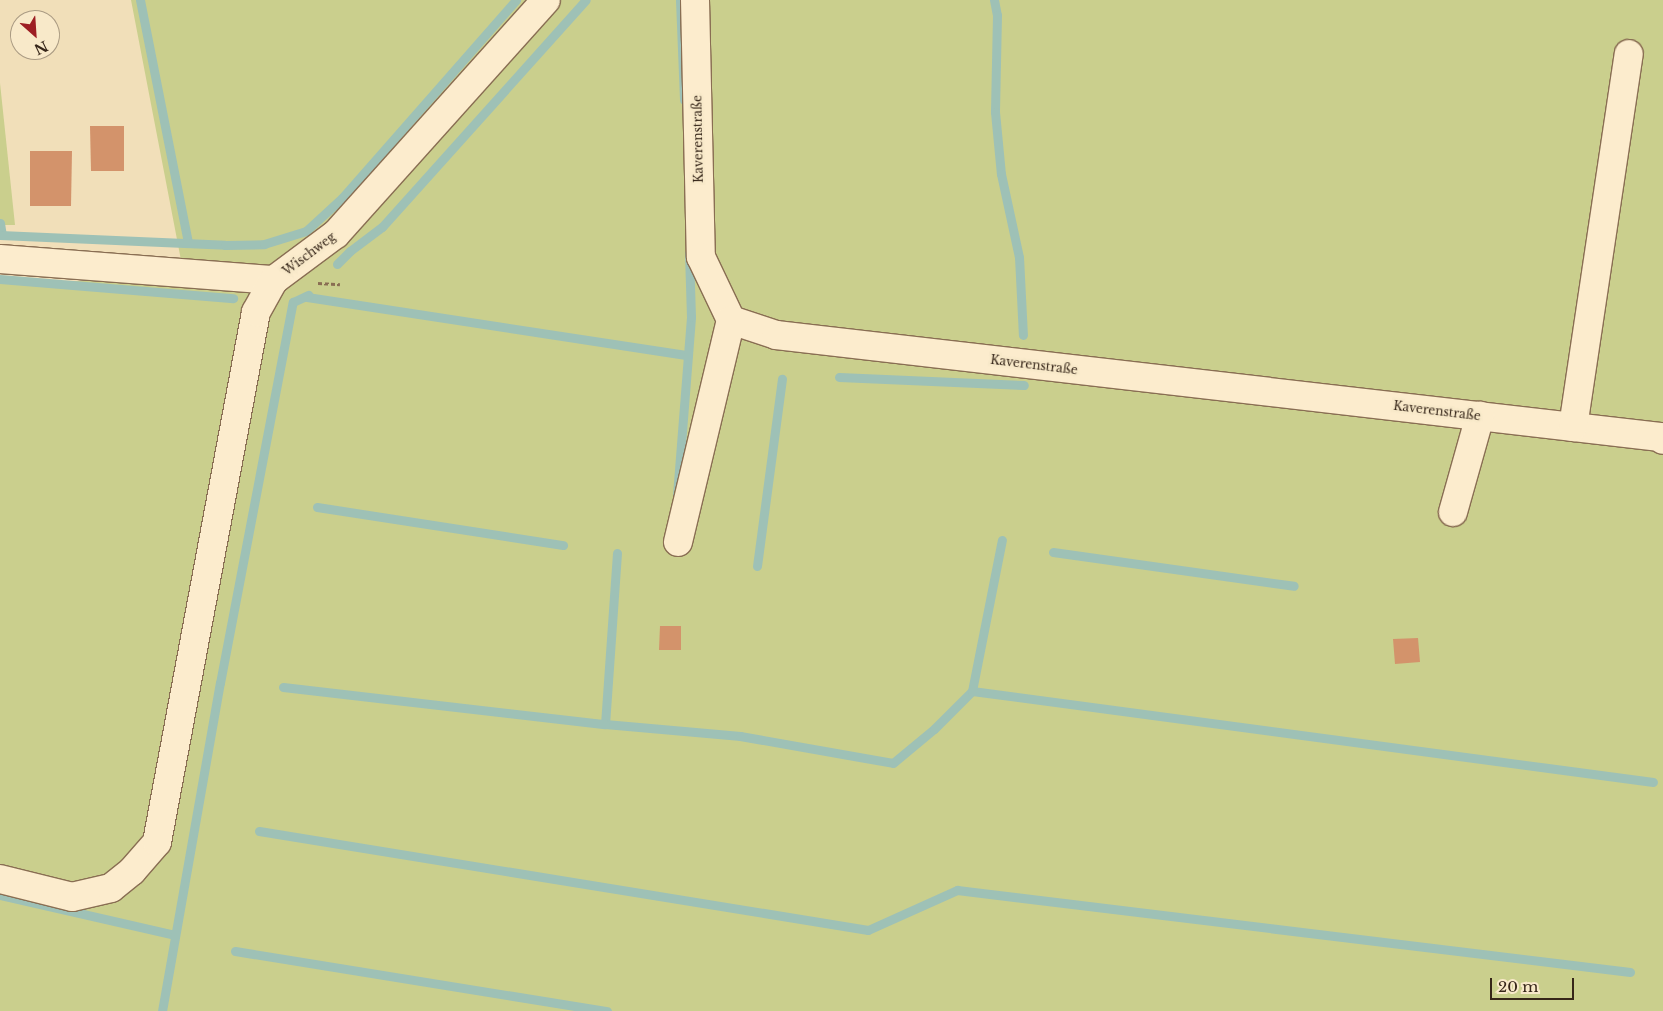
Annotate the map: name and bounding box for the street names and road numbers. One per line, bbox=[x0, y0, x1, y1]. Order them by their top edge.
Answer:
street label: Kaverenstraße bbox=[690, 95, 706, 183]
street label: Wischweg bbox=[280, 230, 338, 278]
street label: Kaverenstraße bbox=[990, 353, 1078, 377]
street label: Kaverenstraße bbox=[1393, 399, 1481, 423]

